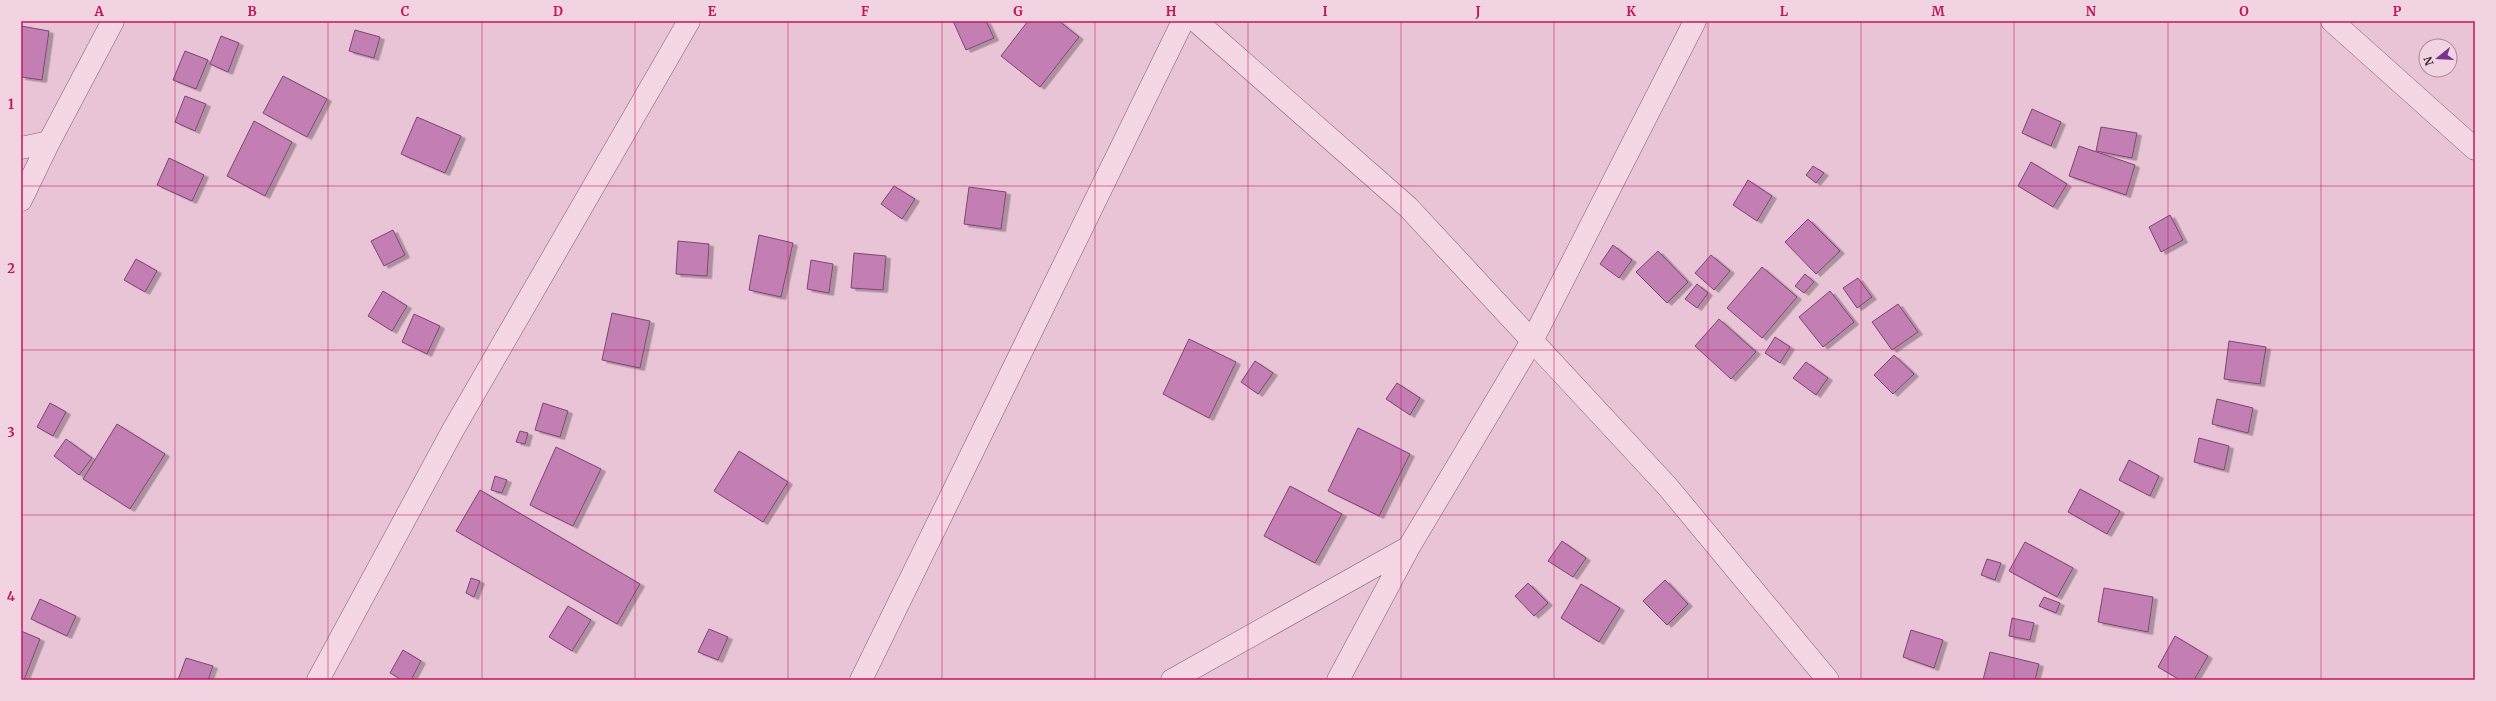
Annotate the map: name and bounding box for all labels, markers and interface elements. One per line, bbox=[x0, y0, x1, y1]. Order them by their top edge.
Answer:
text: A bbox=[93, 3, 104, 20]
text: B bbox=[247, 3, 257, 20]
text: C bbox=[401, 3, 410, 20]
text: D bbox=[553, 3, 563, 20]
text: E bbox=[708, 3, 717, 20]
text: F bbox=[861, 3, 869, 20]
text: G bbox=[1013, 3, 1023, 20]
text: H bbox=[1166, 3, 1177, 20]
text: I bbox=[1322, 3, 1328, 20]
text: J bbox=[1474, 3, 1481, 20]
text: K bbox=[1626, 3, 1636, 20]
text: L bbox=[1780, 3, 1789, 20]
text: M bbox=[1931, 3, 1945, 20]
text: N bbox=[2086, 3, 2097, 20]
text: O bbox=[2239, 3, 2249, 20]
text: P bbox=[2393, 3, 2402, 20]
north arrow bbox=[2418, 38, 2458, 78]
text: N bbox=[2420, 55, 2436, 67]
text: 1 bbox=[8, 96, 14, 113]
text: 2 bbox=[7, 260, 15, 277]
text: 3 bbox=[7, 424, 15, 441]
text: 4 bbox=[7, 588, 16, 605]

